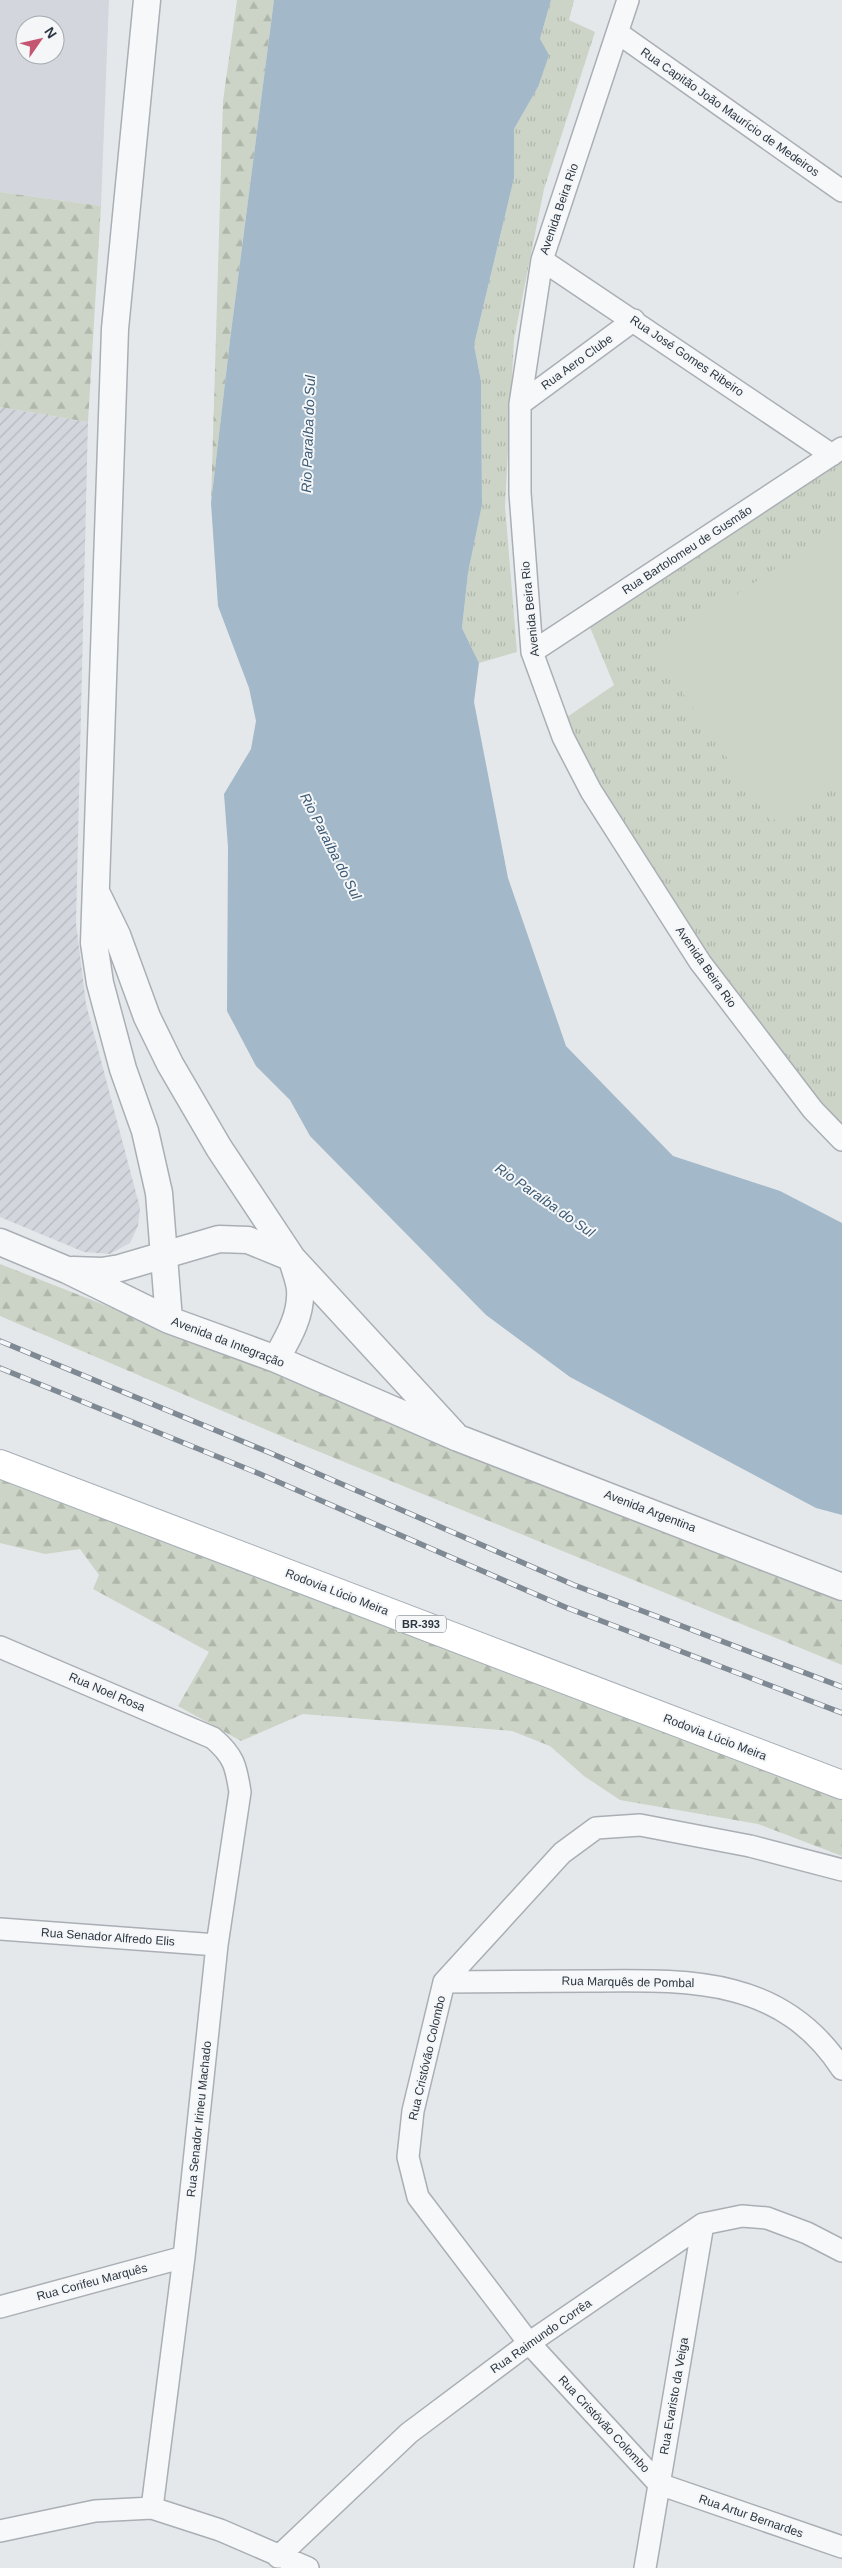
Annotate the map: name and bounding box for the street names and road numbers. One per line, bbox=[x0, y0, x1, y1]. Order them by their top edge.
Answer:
street label: Rua Capitão João Maurício de Medeiros bbox=[638, 45, 822, 179]
street label: Avenida Beira Rio bbox=[537, 161, 581, 257]
street label: Rua José Gomes Ribeiro bbox=[628, 313, 747, 399]
street label: Rua Aero Clube bbox=[539, 331, 616, 393]
street label: Rua Bartolomeu de Gusmão bbox=[619, 503, 755, 597]
street label: Avenida Beira Rio bbox=[518, 560, 542, 657]
street label: Avenida Beira Rio bbox=[673, 924, 739, 1011]
street label: Avenida da Integração bbox=[170, 1314, 287, 1370]
street label: Avenida Argentina bbox=[602, 1487, 698, 1535]
street label: Rodovia Lúcio Meira bbox=[283, 1566, 391, 1618]
road number: BR-393 bbox=[396, 1616, 446, 1632]
street label: Rua Noel Rosa bbox=[67, 1670, 147, 1714]
street label: Rodovia Lúcio Meira bbox=[661, 1711, 769, 1763]
street label: Rua Senador Alfredo Elis bbox=[41, 1925, 175, 1949]
street label: Rua Marquês de Pombal bbox=[562, 1974, 694, 1990]
street label: Rua Cristóvão Colombo bbox=[406, 1994, 448, 2122]
street label: Rua Senador Irineu Machado bbox=[184, 2040, 214, 2198]
street label: Rua Corifeu Marquês bbox=[35, 2260, 149, 2304]
street label: Rua Raimundo Corrêa bbox=[488, 2296, 594, 2376]
street label: Rua Evaristo da Veiga bbox=[657, 2336, 691, 2456]
street label: Rua Cristóvão Colombo bbox=[555, 2373, 653, 2476]
street label: Rua Artur Bernardes bbox=[697, 2492, 805, 2540]

